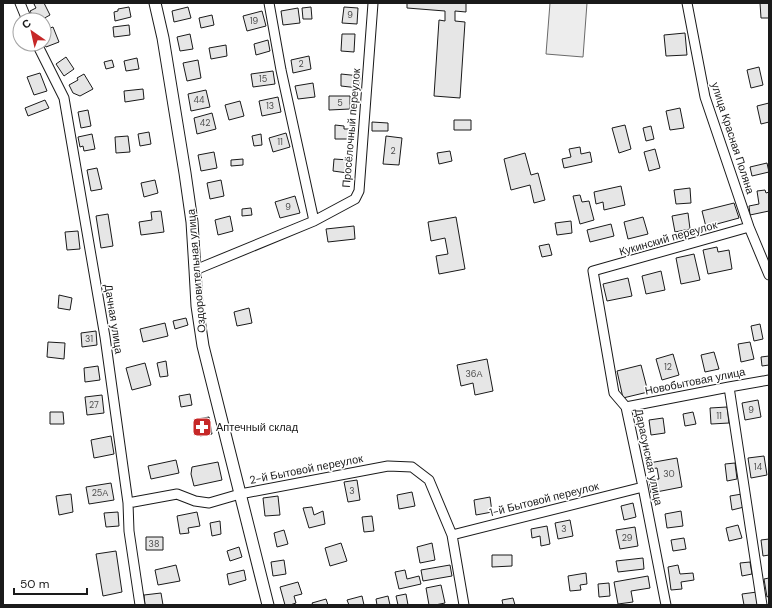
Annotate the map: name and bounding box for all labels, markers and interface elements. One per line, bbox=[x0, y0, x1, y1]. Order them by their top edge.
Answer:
house number: 9 bbox=[347, 9, 353, 21]
north arrow bbox=[12, 12, 52, 52]
house number: 19 bbox=[250, 15, 259, 27]
text: С bbox=[19, 16, 34, 32]
house number: 2 bbox=[298, 58, 304, 70]
street label: Просёлочный переулок bbox=[339, 68, 363, 188]
house number: 15 bbox=[259, 73, 267, 85]
street label: улица Красная Поляна bbox=[708, 80, 758, 197]
house number: 44 bbox=[194, 94, 205, 106]
house number: 5 bbox=[337, 97, 343, 109]
house number: 13 bbox=[266, 100, 274, 112]
house number: 42 bbox=[200, 117, 210, 129]
house number: 11 bbox=[277, 136, 283, 148]
house number: 2 bbox=[390, 145, 396, 157]
house number: 9 bbox=[285, 201, 291, 213]
street label: Оздоровительная улица bbox=[184, 208, 208, 333]
street label: Кукинский переулок bbox=[617, 217, 719, 259]
street label: Дачная улица bbox=[102, 283, 127, 356]
house number: 31 bbox=[85, 333, 93, 345]
house number: 12 bbox=[664, 361, 672, 373]
street label: Новобытовая улица bbox=[644, 364, 747, 398]
house number: 36А bbox=[466, 368, 482, 380]
house number: 27 bbox=[89, 399, 99, 411]
house number: 9 bbox=[748, 404, 754, 416]
street label: Дарасунская улица bbox=[632, 407, 666, 508]
house number: 11 bbox=[716, 410, 722, 422]
pharmacy icon: Аптечный склад bbox=[191, 416, 213, 438]
place label: Аптечный склад bbox=[216, 420, 299, 434]
street label: 2-й Бытовой переулок bbox=[248, 451, 364, 487]
house number: 14 bbox=[754, 461, 763, 473]
house number: 30 bbox=[663, 468, 675, 480]
street label: 1-й Бытовой переулок bbox=[488, 479, 600, 519]
house number: 3 bbox=[349, 485, 355, 497]
house number: 25А bbox=[92, 487, 108, 499]
house number: 3 bbox=[561, 523, 567, 535]
house number: 29 bbox=[622, 532, 633, 544]
house number: 38 bbox=[149, 538, 159, 550]
scale bar bbox=[14, 570, 87, 596]
text: 50 m bbox=[20, 576, 49, 592]

